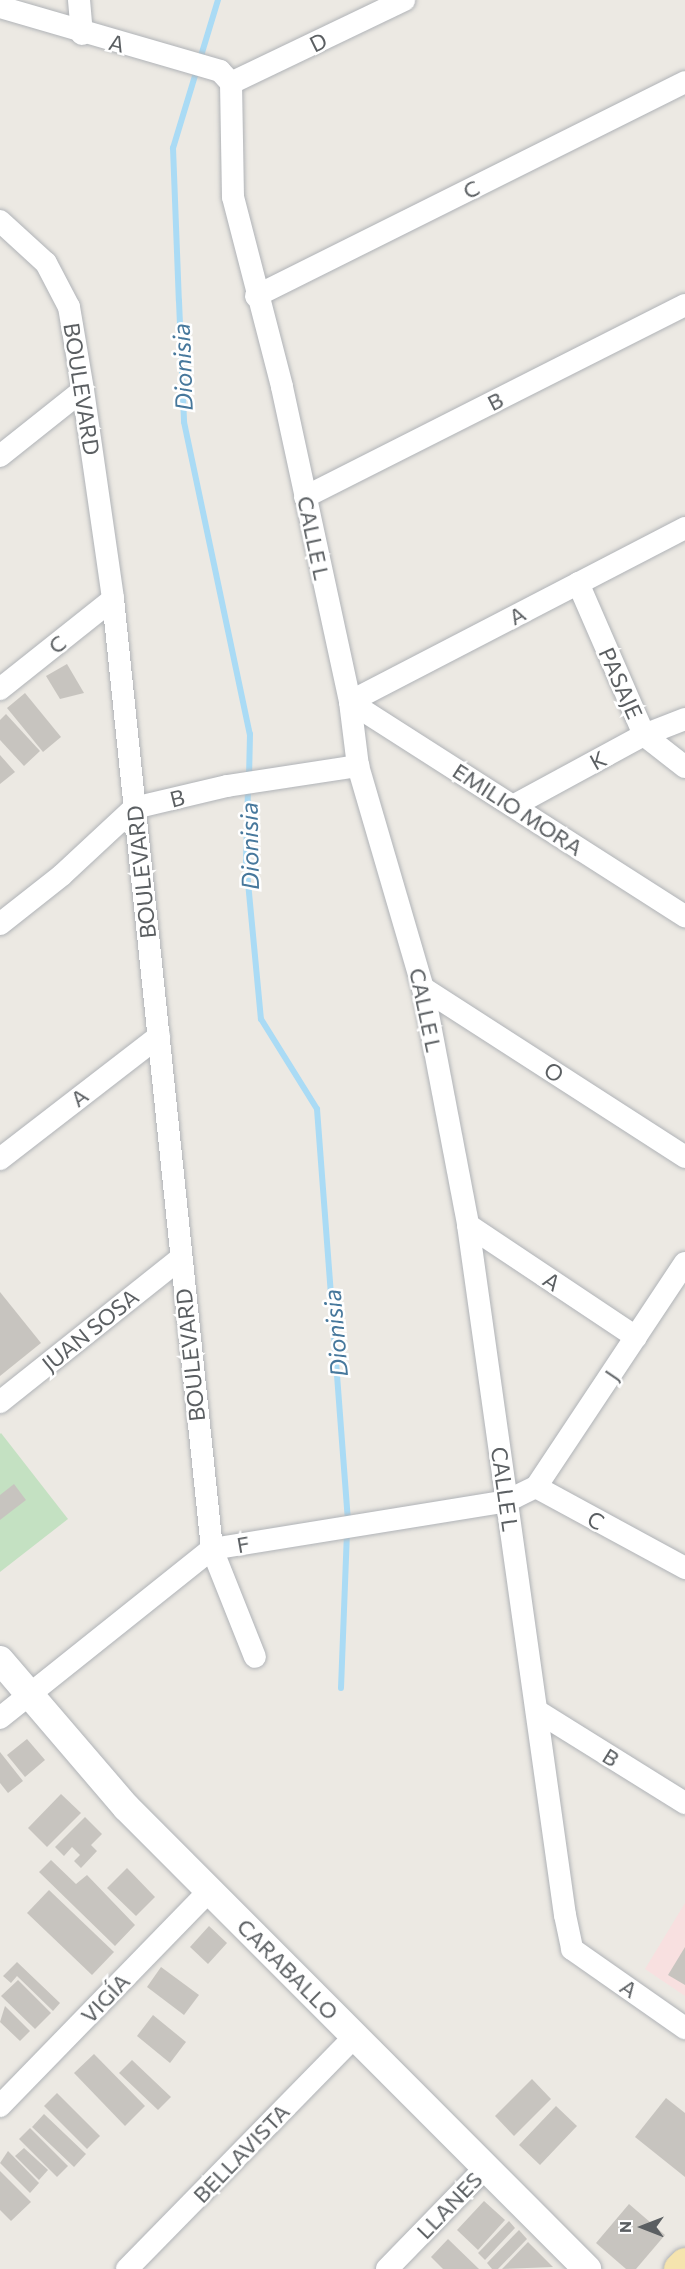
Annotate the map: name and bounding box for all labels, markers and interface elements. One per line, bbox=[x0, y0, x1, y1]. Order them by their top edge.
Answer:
street label: D bbox=[305, 27, 331, 57]
street label: A bbox=[106, 28, 128, 58]
street label: C bbox=[458, 174, 484, 204]
street label: BOULEVARD bbox=[59, 321, 105, 457]
water label: Dionisia bbox=[166, 323, 198, 411]
street label: B bbox=[483, 386, 507, 416]
street label: CALLE L bbox=[292, 494, 336, 582]
street label: A bbox=[504, 600, 530, 630]
street label: C bbox=[43, 629, 71, 659]
street label: PASAJE bbox=[594, 643, 648, 723]
street label: K bbox=[585, 745, 611, 775]
street label: EMILIO MORA bbox=[448, 757, 588, 861]
street label: B bbox=[167, 783, 187, 813]
water label: Dionisia bbox=[234, 802, 264, 890]
street label: BOULEVARD bbox=[121, 804, 161, 940]
street label: CALLE L bbox=[404, 966, 448, 1054]
street label: O bbox=[539, 1056, 569, 1088]
street label: A bbox=[65, 1082, 93, 1112]
street label: A bbox=[538, 1266, 566, 1296]
street label: JUAN SOSA bbox=[36, 1283, 144, 1377]
street label: BOULEVARD bbox=[170, 1287, 210, 1423]
water label: Dionisia bbox=[317, 1288, 353, 1378]
street label: J bbox=[598, 1365, 624, 1385]
street label: CALLE L bbox=[486, 1445, 524, 1533]
street label: C bbox=[583, 1505, 609, 1535]
street label: F bbox=[234, 1530, 252, 1558]
street label: B bbox=[598, 1742, 624, 1772]
street label: CARABALLO bbox=[232, 1913, 344, 2025]
street label: VIGÍA bbox=[75, 1968, 135, 2028]
street label: A bbox=[615, 1973, 643, 2003]
street label: BELLAVISTA bbox=[187, 2098, 295, 2208]
street label: LLANES bbox=[411, 2166, 487, 2244]
north arrow bbox=[613, 2197, 673, 2257]
text: N bbox=[615, 2221, 634, 2233]

